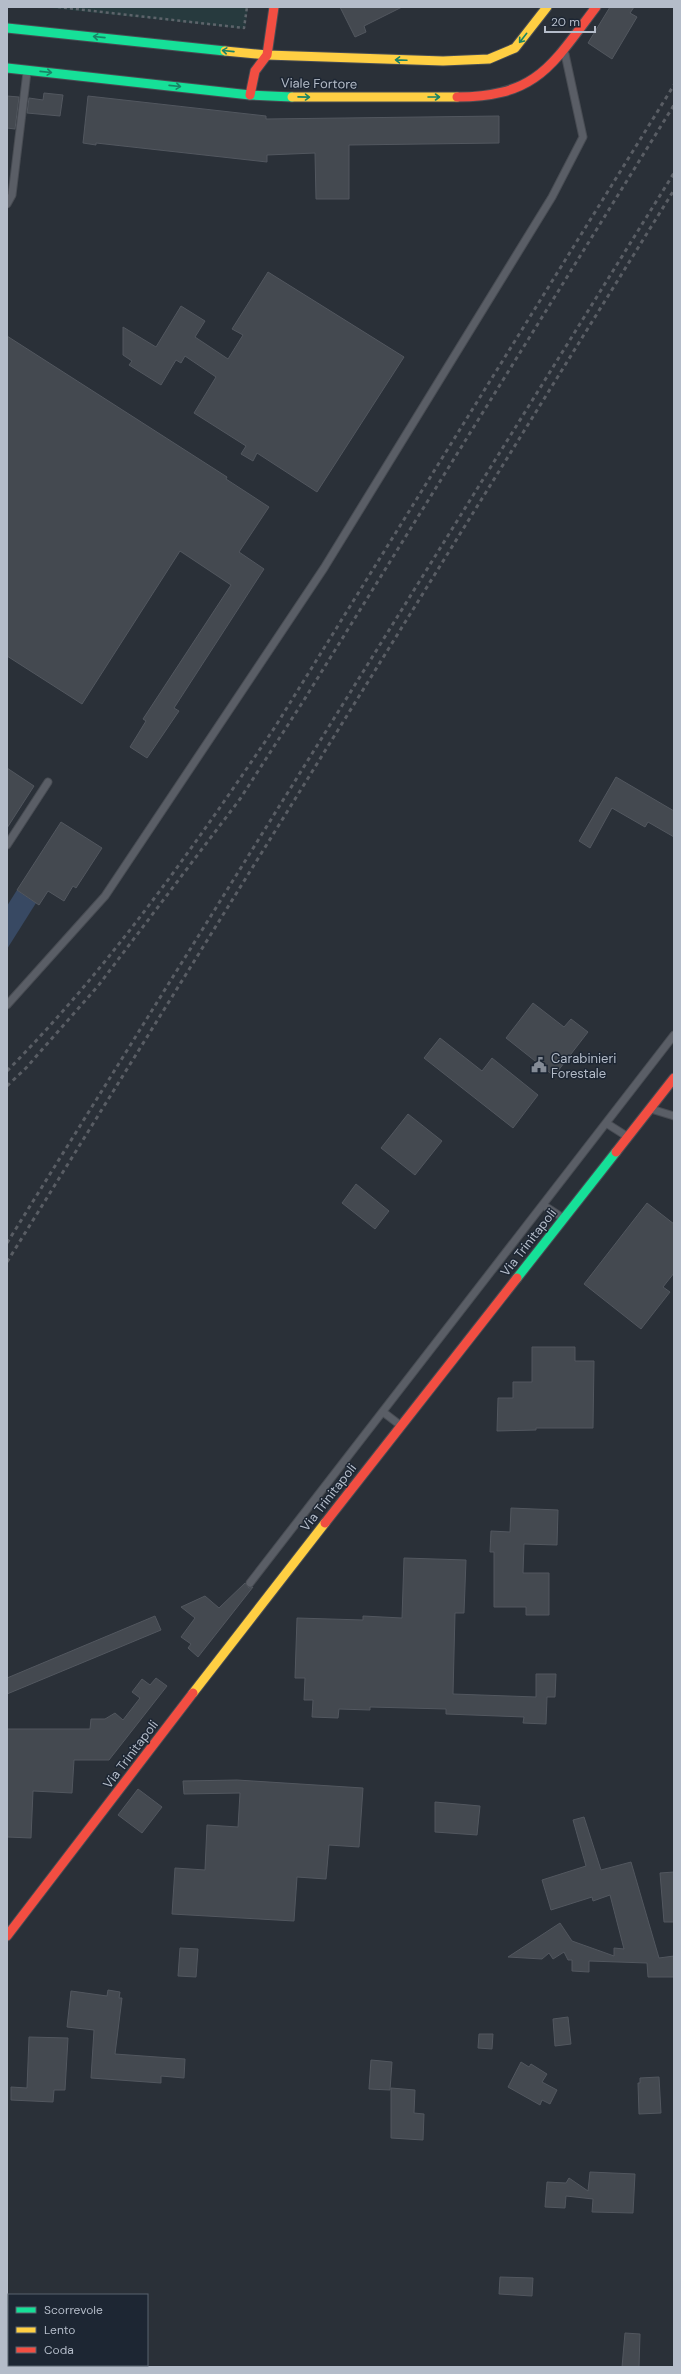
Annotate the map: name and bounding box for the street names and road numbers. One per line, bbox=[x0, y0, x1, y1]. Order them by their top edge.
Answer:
street label: Viale Fortore bbox=[281, 74, 357, 93]
street label: Via Trinitapoli bbox=[497, 1205, 560, 1280]
street label: Via Trinitapoli bbox=[297, 1460, 360, 1535]
street label: Via Trinitapoli bbox=[99, 1717, 162, 1792]

